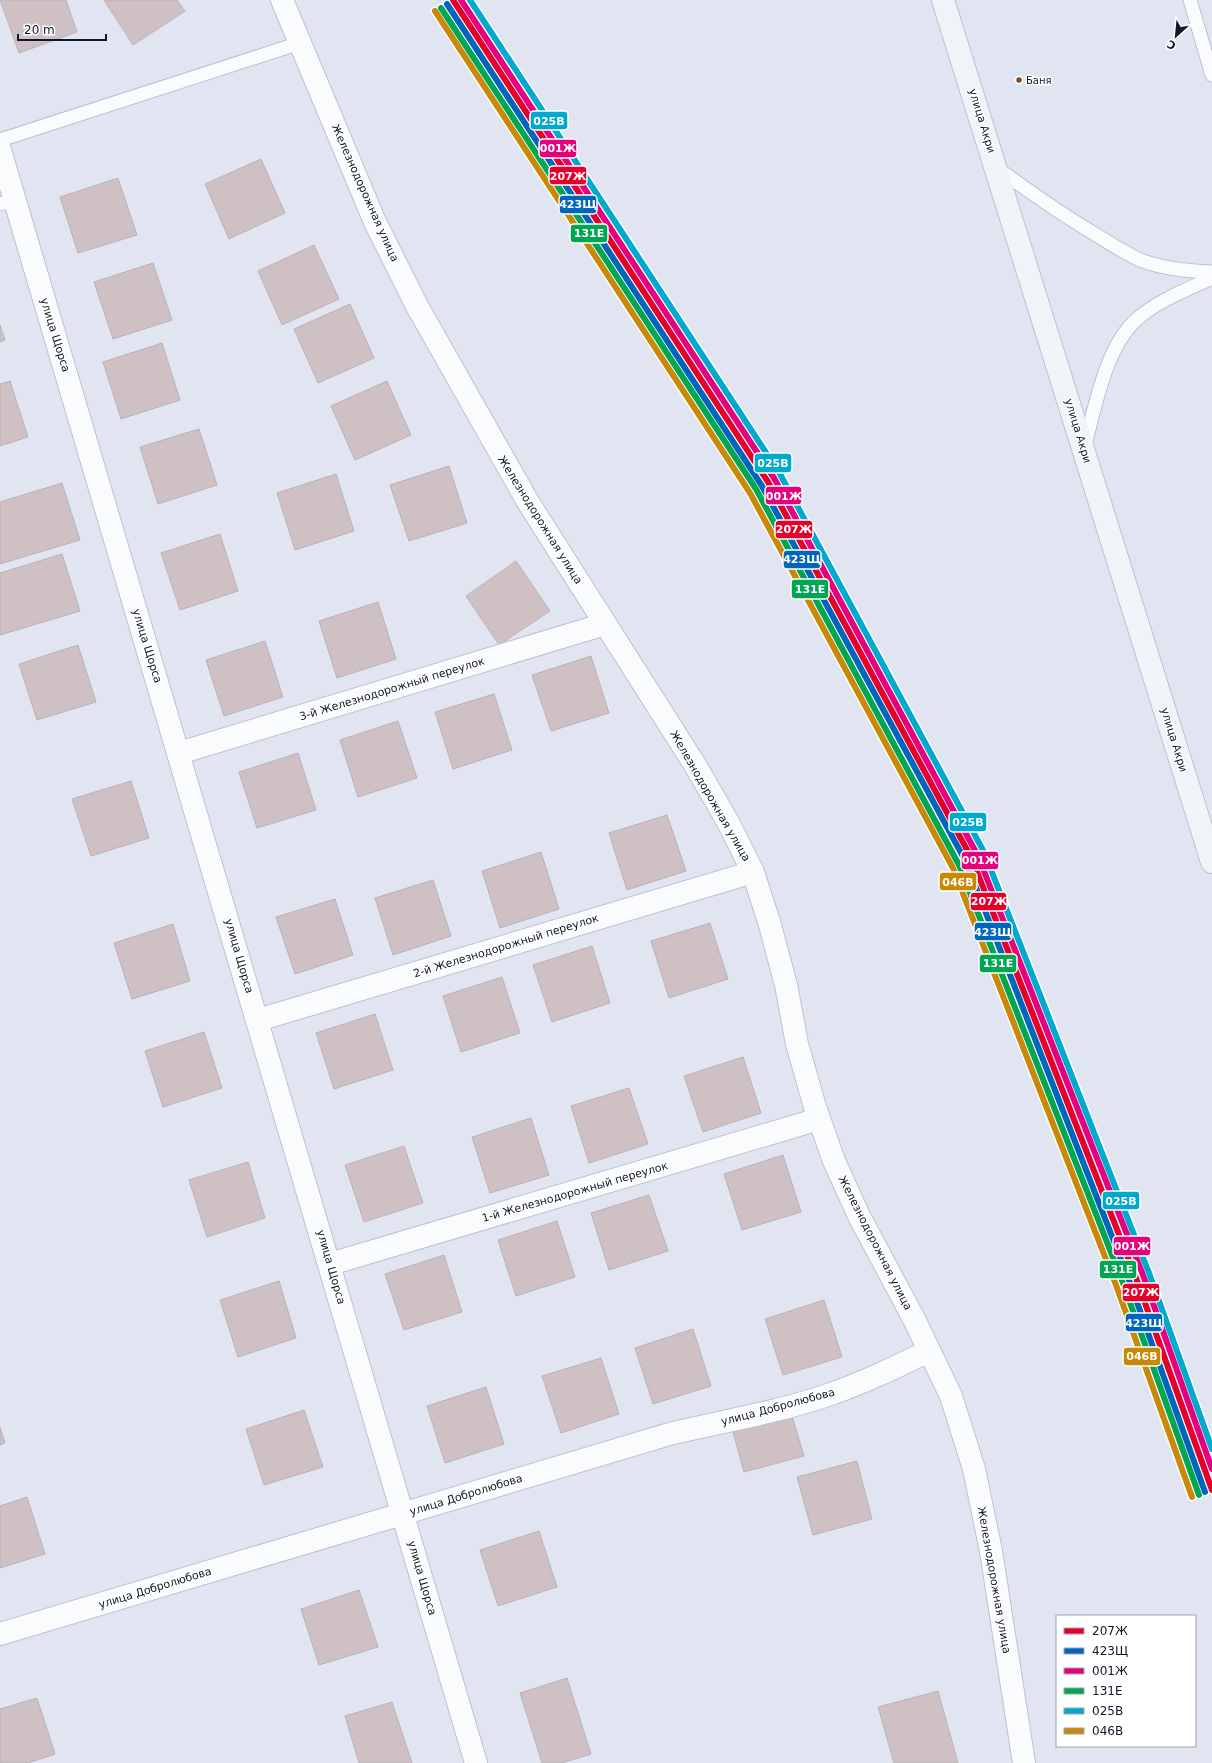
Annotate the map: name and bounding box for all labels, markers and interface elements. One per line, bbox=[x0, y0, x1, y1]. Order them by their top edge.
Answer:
scale bar bbox=[18, 16, 106, 42]
north arrow bbox=[1156, 16, 1196, 56]
text: 20 m bbox=[24, 23, 55, 37]
text: С bbox=[1165, 37, 1178, 52]
marker: Баня bbox=[1014, 75, 1024, 85]
place label: Баня bbox=[1026, 75, 1052, 86]
street label: улица Акри bbox=[966, 87, 998, 155]
line badge: 025В bbox=[530, 111, 568, 130]
text: 025В bbox=[533, 115, 565, 128]
street label: Железнодорожная улица bbox=[329, 122, 401, 264]
line badge: 001Ж bbox=[539, 139, 577, 158]
text: 001Ж bbox=[540, 142, 577, 155]
line badge: 207Ж bbox=[549, 166, 587, 185]
text: 207Ж bbox=[550, 170, 587, 183]
line badge: 423Щ bbox=[559, 195, 597, 214]
text: 423Щ bbox=[559, 198, 597, 211]
line badge: 131Е bbox=[570, 224, 608, 243]
text: 131Е bbox=[574, 227, 604, 240]
street label: улица Щорса bbox=[38, 296, 72, 374]
street label: улица Акри bbox=[1062, 397, 1094, 465]
street label: Железнодорожная улица bbox=[495, 453, 585, 587]
line badge: 025В bbox=[754, 453, 792, 473]
text: 025В bbox=[757, 457, 789, 470]
line badge: 001Ж bbox=[765, 486, 802, 505]
text: 001Ж bbox=[766, 490, 803, 503]
line badge: 207Ж bbox=[775, 520, 813, 539]
text: 207Ж bbox=[776, 523, 813, 536]
line badge: 423Щ bbox=[783, 550, 821, 569]
text: 423Щ bbox=[783, 553, 821, 566]
line badge: 131Е bbox=[791, 579, 829, 599]
text: 131Е bbox=[795, 583, 825, 596]
street label: улица Щорса bbox=[130, 607, 164, 685]
street label: 3-й Железнодорожный переулок bbox=[298, 654, 486, 723]
street label: улица Акри bbox=[1158, 706, 1190, 774]
street label: Железнодорожная улица bbox=[667, 728, 753, 864]
line badge: 025В bbox=[949, 812, 987, 832]
text: 025В bbox=[952, 816, 984, 829]
line badge: 001Ж bbox=[961, 851, 999, 870]
text: 001Ж bbox=[962, 854, 999, 867]
line badge: 046В bbox=[939, 872, 977, 891]
text: 046В bbox=[942, 876, 974, 889]
line badge: 207Ж bbox=[970, 892, 1007, 911]
text: 207Ж bbox=[971, 895, 1008, 908]
street label: 2-й Железнодорожный переулок bbox=[412, 911, 600, 980]
street label: улица Щорса bbox=[222, 917, 256, 995]
line badge: 423Щ bbox=[974, 922, 1012, 941]
text: 423Щ bbox=[974, 926, 1012, 939]
line badge: 131Е bbox=[979, 954, 1017, 973]
text: 131Е bbox=[983, 957, 1013, 970]
street label: 1-й Железнодорожный переулок bbox=[480, 1159, 670, 1225]
street label: Железнодорожная улица bbox=[835, 1174, 915, 1312]
line badge: 025В bbox=[1102, 1191, 1140, 1210]
text: 025В bbox=[1105, 1195, 1137, 1208]
street label: улица Щорса bbox=[314, 1228, 348, 1306]
line badge: 001Ж bbox=[1113, 1236, 1151, 1256]
text: 001Ж bbox=[1114, 1240, 1151, 1253]
line badge: 131Е bbox=[1099, 1260, 1137, 1279]
text: 131Е bbox=[1103, 1263, 1133, 1276]
line badge: 207Ж bbox=[1122, 1283, 1160, 1302]
text: 207Ж bbox=[1123, 1286, 1160, 1299]
line badge: 423Щ bbox=[1125, 1313, 1163, 1332]
text: 423Щ bbox=[1125, 1317, 1163, 1330]
line badge: 046В bbox=[1123, 1347, 1161, 1366]
text: 046В bbox=[1126, 1350, 1158, 1363]
street label: улица Добролюбова bbox=[720, 1386, 836, 1428]
street label: улица Добролюбова bbox=[408, 1472, 524, 1518]
street label: Железнодорожная улица bbox=[975, 1505, 1013, 1655]
street label: улица Щорса bbox=[405, 1539, 439, 1617]
street label: улица Добролюбова bbox=[97, 1565, 213, 1611]
legend bbox=[1056, 1615, 1196, 1747]
text: 207Ж bbox=[1092, 1624, 1128, 1638]
text: 423Щ bbox=[1092, 1644, 1128, 1658]
text: 001Ж bbox=[1092, 1664, 1128, 1678]
text: 131Е bbox=[1092, 1684, 1123, 1698]
text: 025В bbox=[1092, 1704, 1123, 1718]
text: 046В bbox=[1092, 1724, 1123, 1738]

